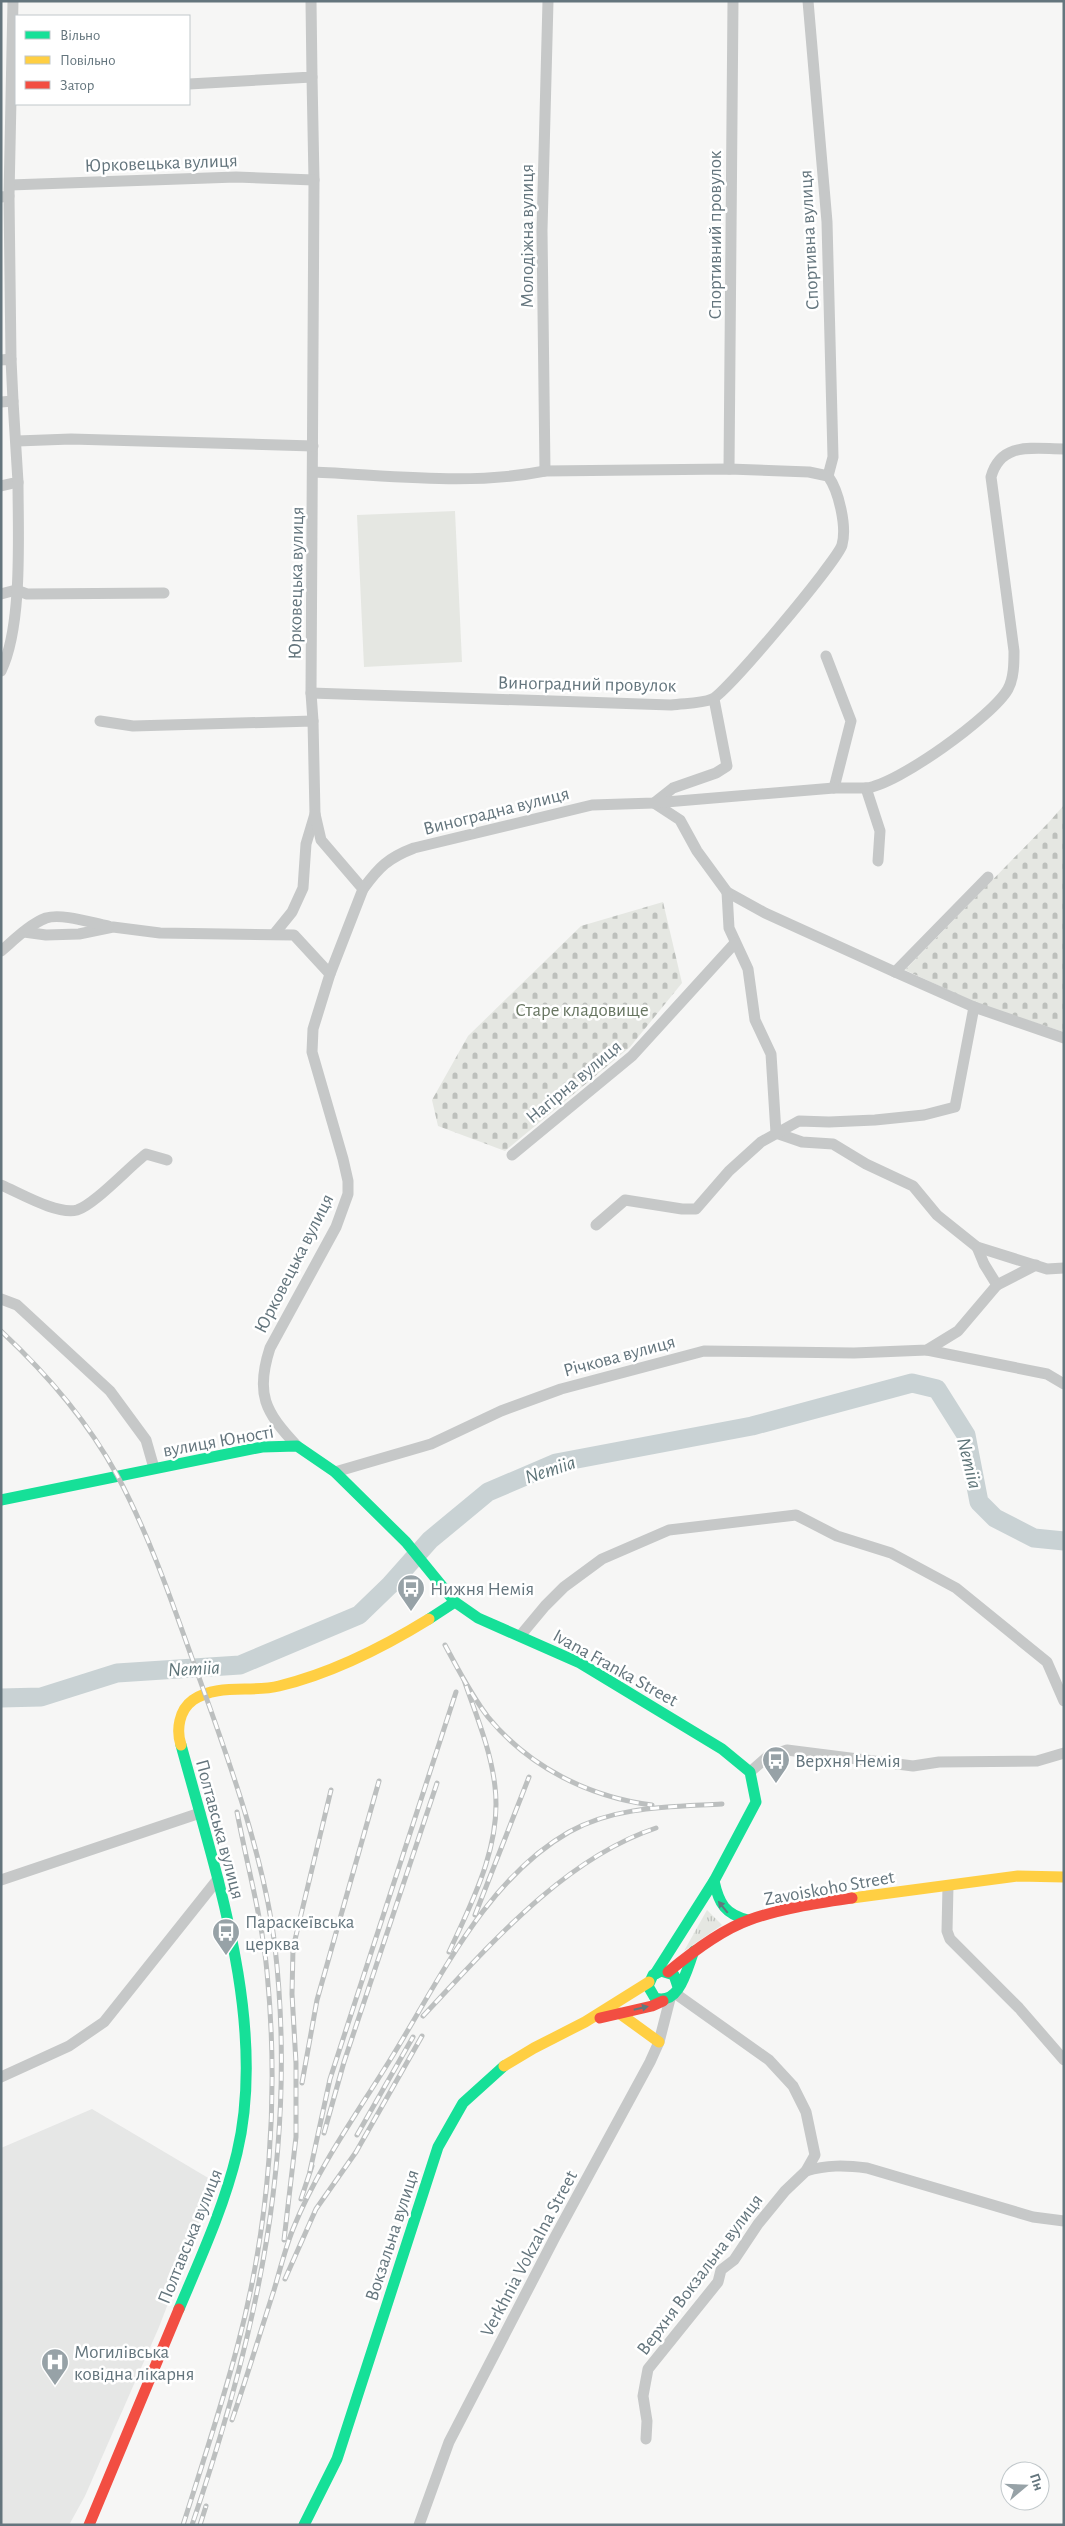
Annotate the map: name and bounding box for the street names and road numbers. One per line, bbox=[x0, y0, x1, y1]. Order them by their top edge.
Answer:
street label: Спортивний провулок bbox=[706, 150, 725, 319]
street label: Юрковецька вулиця bbox=[84, 151, 238, 176]
street label: Молодіжна вулиця bbox=[518, 164, 537, 308]
street label: Спортивна вулиця bbox=[796, 169, 823, 310]
street label: Юрковецька вулиця bbox=[286, 506, 307, 660]
street label: Виноградний провулок bbox=[498, 673, 677, 696]
street label: Виноградна вулиця bbox=[421, 784, 571, 839]
street label: Нагірна вулиця bbox=[523, 1037, 625, 1127]
street label: Юрковецька вулиця bbox=[251, 1191, 338, 1336]
street label: Річкова вулиця bbox=[561, 1332, 677, 1381]
street label: вулиця Юності bbox=[161, 1422, 275, 1461]
street label: Ivana Franka Street bbox=[550, 1626, 681, 1710]
street label: Полтавська вулиця bbox=[192, 1757, 247, 1901]
street label: Zavoiskoho Street bbox=[763, 1868, 896, 1909]
street label: Полтавська вулиця bbox=[155, 2166, 226, 2307]
street label: Вокзальна вулиця bbox=[362, 2167, 423, 2304]
street label: Verkhnia Vokzalna Street bbox=[477, 2168, 581, 2340]
street label: Верхня Вокзальна вулиця bbox=[634, 2191, 767, 2359]

